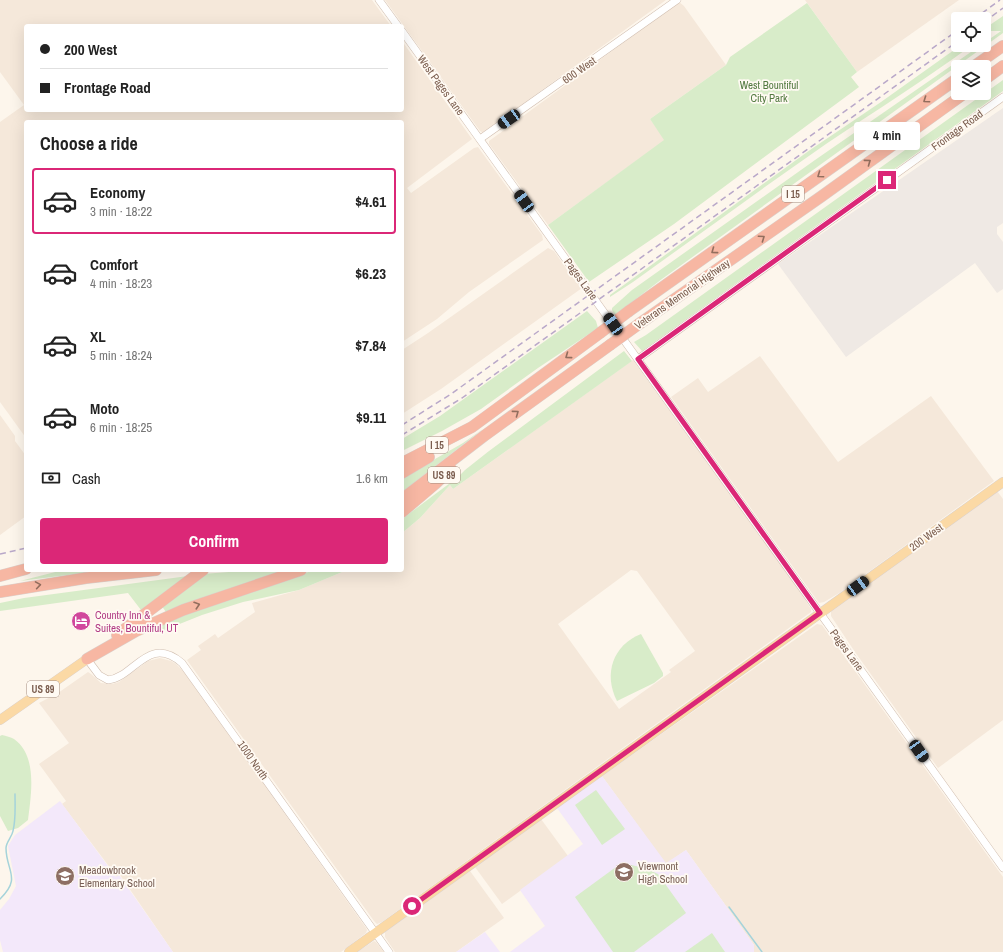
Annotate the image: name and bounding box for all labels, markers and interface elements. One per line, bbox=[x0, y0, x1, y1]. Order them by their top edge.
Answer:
map controls bbox=[951, 12, 991, 100]
button: locate bbox=[951, 12, 991, 52]
text: 200 West bbox=[64, 39, 117, 60]
street label: West Pages Lane bbox=[414, 52, 468, 118]
street label: 600 West bbox=[559, 53, 599, 87]
button: layers bbox=[951, 60, 991, 100]
text: Frontage Road bbox=[64, 77, 151, 98]
park label: West Bountiful City Park bbox=[740, 78, 798, 105]
one-way arrow bbox=[923, 95, 930, 103]
car bbox=[496, 107, 522, 131]
street label: Frontage Road bbox=[929, 107, 985, 153]
callout: 4 min bbox=[854, 122, 920, 150]
text: 4 min bbox=[873, 127, 901, 144]
text: Choose a ride bbox=[40, 131, 138, 156]
one-way arrow bbox=[864, 160, 871, 167]
one-way arrow bbox=[817, 170, 824, 177]
route end bbox=[878, 171, 896, 189]
text: Economy bbox=[90, 182, 145, 203]
icon: car bbox=[42, 183, 78, 219]
road number: I 15 bbox=[782, 186, 804, 202]
car bbox=[512, 188, 536, 214]
text: $4.61 bbox=[355, 191, 386, 212]
text: 3 min · 18:22 bbox=[90, 203, 152, 220]
one-way arrow bbox=[758, 236, 765, 243]
one-way arrow bbox=[711, 246, 718, 254]
text: Comfort bbox=[90, 254, 138, 275]
icon: car bbox=[42, 255, 78, 291]
street label: Pages Lane bbox=[561, 255, 601, 303]
street label: Veterans Memorial Highway bbox=[632, 255, 733, 332]
text: $6.23 bbox=[355, 263, 386, 284]
text: 4 min · 18:23 bbox=[90, 275, 152, 292]
car bbox=[601, 311, 625, 337]
text: XL bbox=[90, 326, 106, 347]
icon: car bbox=[42, 327, 78, 363]
text: $7.84 bbox=[355, 335, 386, 356]
text: 5 min · 18:24 bbox=[90, 347, 152, 364]
one-way arrow bbox=[566, 351, 573, 358]
text: Moto bbox=[90, 398, 119, 419]
icon: car bbox=[42, 399, 78, 435]
text: $9.11 bbox=[356, 407, 386, 428]
one-way arrow bbox=[512, 410, 519, 418]
text: 6 min · 18:25 bbox=[90, 419, 152, 436]
road number: I 15 bbox=[426, 437, 448, 453]
icon: cash bbox=[40, 467, 62, 489]
road number: US 89 bbox=[428, 467, 460, 483]
text: Cash bbox=[72, 468, 101, 489]
text: 1.6 km bbox=[356, 470, 388, 487]
button: Confirm bbox=[40, 518, 388, 564]
street label: 200 West bbox=[907, 520, 946, 554]
car bbox=[845, 574, 871, 598]
one-way arrow bbox=[35, 581, 42, 590]
one-way arrow bbox=[194, 601, 201, 610]
place label: Country Inn & Suites, Bountiful, UT bbox=[95, 608, 179, 635]
hotel icon: Country Inn & Suites, Bountiful, UT bbox=[70, 610, 92, 632]
street label: Pages Lane bbox=[827, 626, 867, 674]
road number: US 89 bbox=[27, 681, 59, 697]
street label: 1000 North bbox=[234, 738, 272, 782]
car bbox=[907, 738, 931, 764]
place label: Viewmont High School bbox=[638, 859, 687, 886]
school or university icon: Viewmont High School bbox=[613, 861, 635, 883]
place label: Meadowbrook Elementary School bbox=[79, 863, 155, 890]
school or university icon: Meadowbrook Elementary School bbox=[54, 865, 76, 887]
route start bbox=[403, 897, 421, 915]

